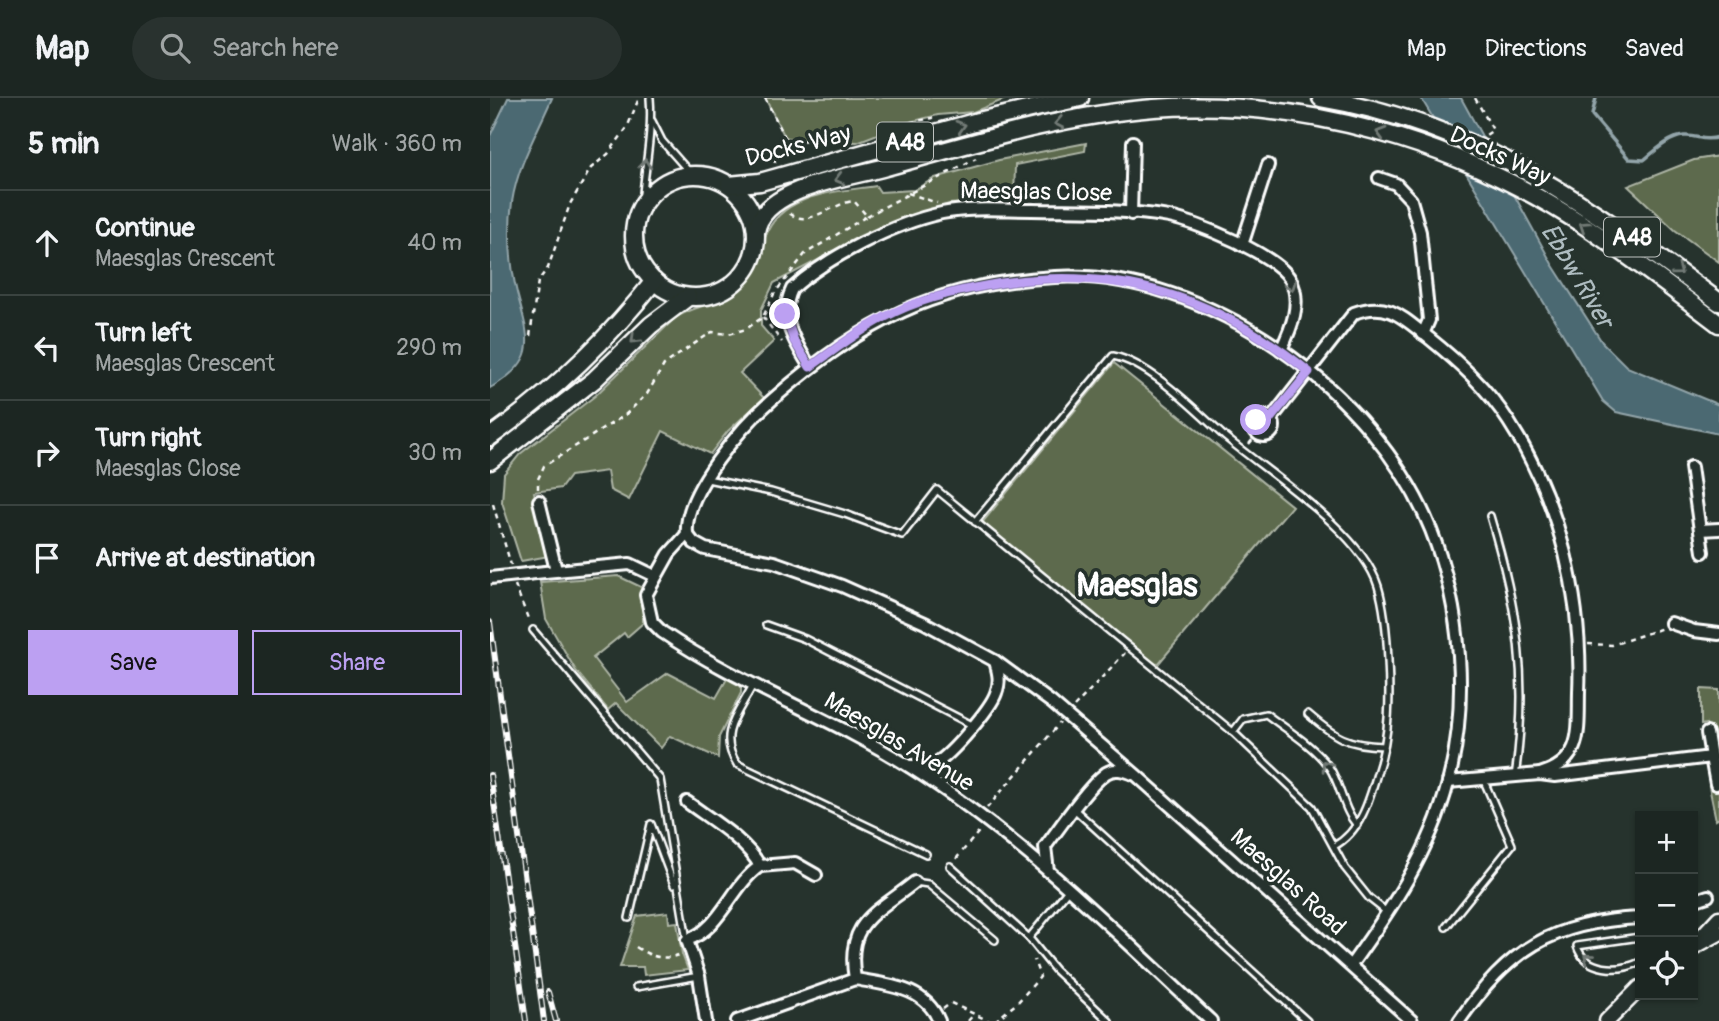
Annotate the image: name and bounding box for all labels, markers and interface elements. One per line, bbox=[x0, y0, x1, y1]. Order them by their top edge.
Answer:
search box bbox=[132, 17, 622, 80]
text: Map bbox=[35, 28, 90, 69]
icon: search bbox=[156, 29, 194, 67]
text: Search here bbox=[212, 32, 339, 64]
text: Map bbox=[1407, 34, 1447, 63]
text: Directions bbox=[1485, 34, 1586, 63]
text: Saved bbox=[1624, 34, 1684, 63]
one-way arrow bbox=[1053, 114, 1065, 129]
street label: Docks Way bbox=[742, 119, 854, 173]
one-way arrow bbox=[954, 120, 966, 134]
street label: Docks Way bbox=[1445, 120, 1555, 192]
road number: A48 bbox=[877, 122, 933, 162]
text: 5 min bbox=[28, 125, 99, 162]
one-way arrow bbox=[1375, 126, 1387, 141]
text: Walk · 360 m bbox=[332, 129, 462, 158]
one-way arrow bbox=[637, 158, 652, 169]
one-way arrow bbox=[833, 171, 845, 186]
street label: Maesglas Close bbox=[960, 176, 1112, 208]
text: Continue bbox=[95, 212, 195, 244]
water label: Ebbw River bbox=[1533, 218, 1623, 337]
road number: A48 bbox=[1604, 218, 1660, 256]
one-way arrow bbox=[1579, 221, 1592, 234]
icon: ahead bbox=[28, 224, 66, 262]
text: 40 m bbox=[408, 228, 462, 257]
text: Maesglas Crescent bbox=[95, 244, 275, 273]
one-way arrow bbox=[1670, 263, 1683, 275]
one-way arrow bbox=[1283, 280, 1297, 292]
route end bbox=[769, 298, 800, 329]
text: Turn left bbox=[95, 317, 191, 349]
icon: left bbox=[28, 329, 66, 367]
one-way arrow bbox=[630, 331, 643, 344]
text: 290 m bbox=[396, 333, 462, 362]
text: Maesglas Crescent bbox=[95, 349, 275, 378]
route start bbox=[1240, 404, 1271, 435]
text: Turn right bbox=[95, 422, 201, 454]
icon: right bbox=[28, 434, 66, 472]
text: 30 m bbox=[408, 438, 462, 467]
text: Maesglas Close bbox=[95, 454, 241, 483]
icon: arrive bbox=[28, 539, 66, 577]
text: Arrive at destination bbox=[95, 542, 315, 574]
district label: Maesglas bbox=[1077, 566, 1198, 606]
button: Save bbox=[28, 630, 238, 695]
button: Share bbox=[252, 630, 462, 695]
street label: Maesglas Avenue bbox=[819, 686, 979, 798]
one-way arrow bbox=[1322, 760, 1334, 773]
map controls bbox=[1635, 811, 1698, 1000]
button: + bbox=[1635, 811, 1698, 874]
street label: Maesglas Road bbox=[1224, 823, 1352, 941]
button: − bbox=[1635, 874, 1698, 937]
button: locate bbox=[1635, 937, 1698, 1000]
one-way arrow bbox=[1583, 954, 1595, 967]

